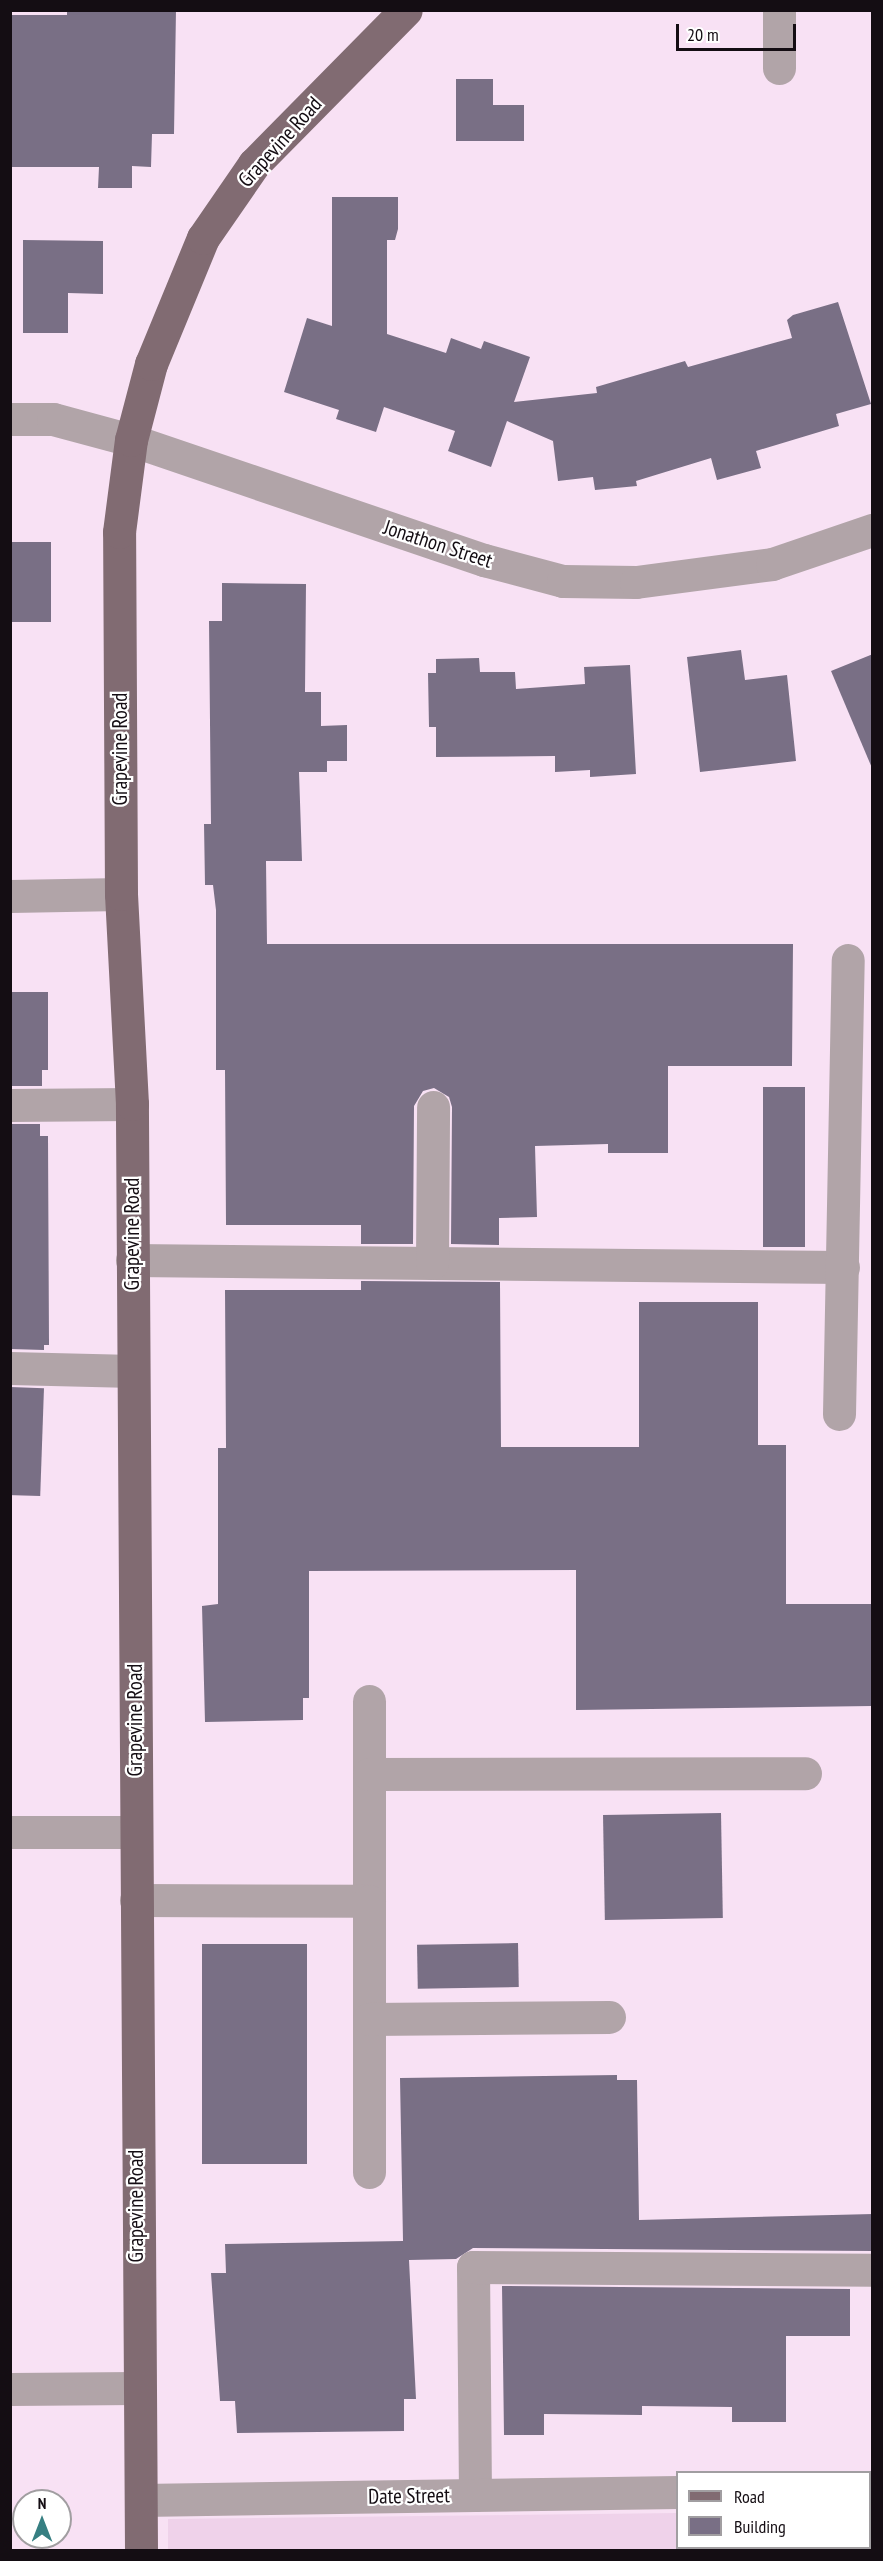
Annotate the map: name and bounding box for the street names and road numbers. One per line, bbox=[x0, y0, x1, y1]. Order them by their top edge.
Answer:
street label: Grapevine Road bbox=[233, 92, 327, 192]
street label: Jonathon Street bbox=[380, 515, 496, 573]
street label: Grapevine Road bbox=[107, 693, 133, 805]
street label: Grapevine Road bbox=[119, 1178, 145, 1290]
street label: Grapevine Road bbox=[122, 1664, 148, 1776]
street label: Grapevine Road bbox=[123, 2150, 149, 2262]
street label: Date Street bbox=[368, 2483, 450, 2509]

